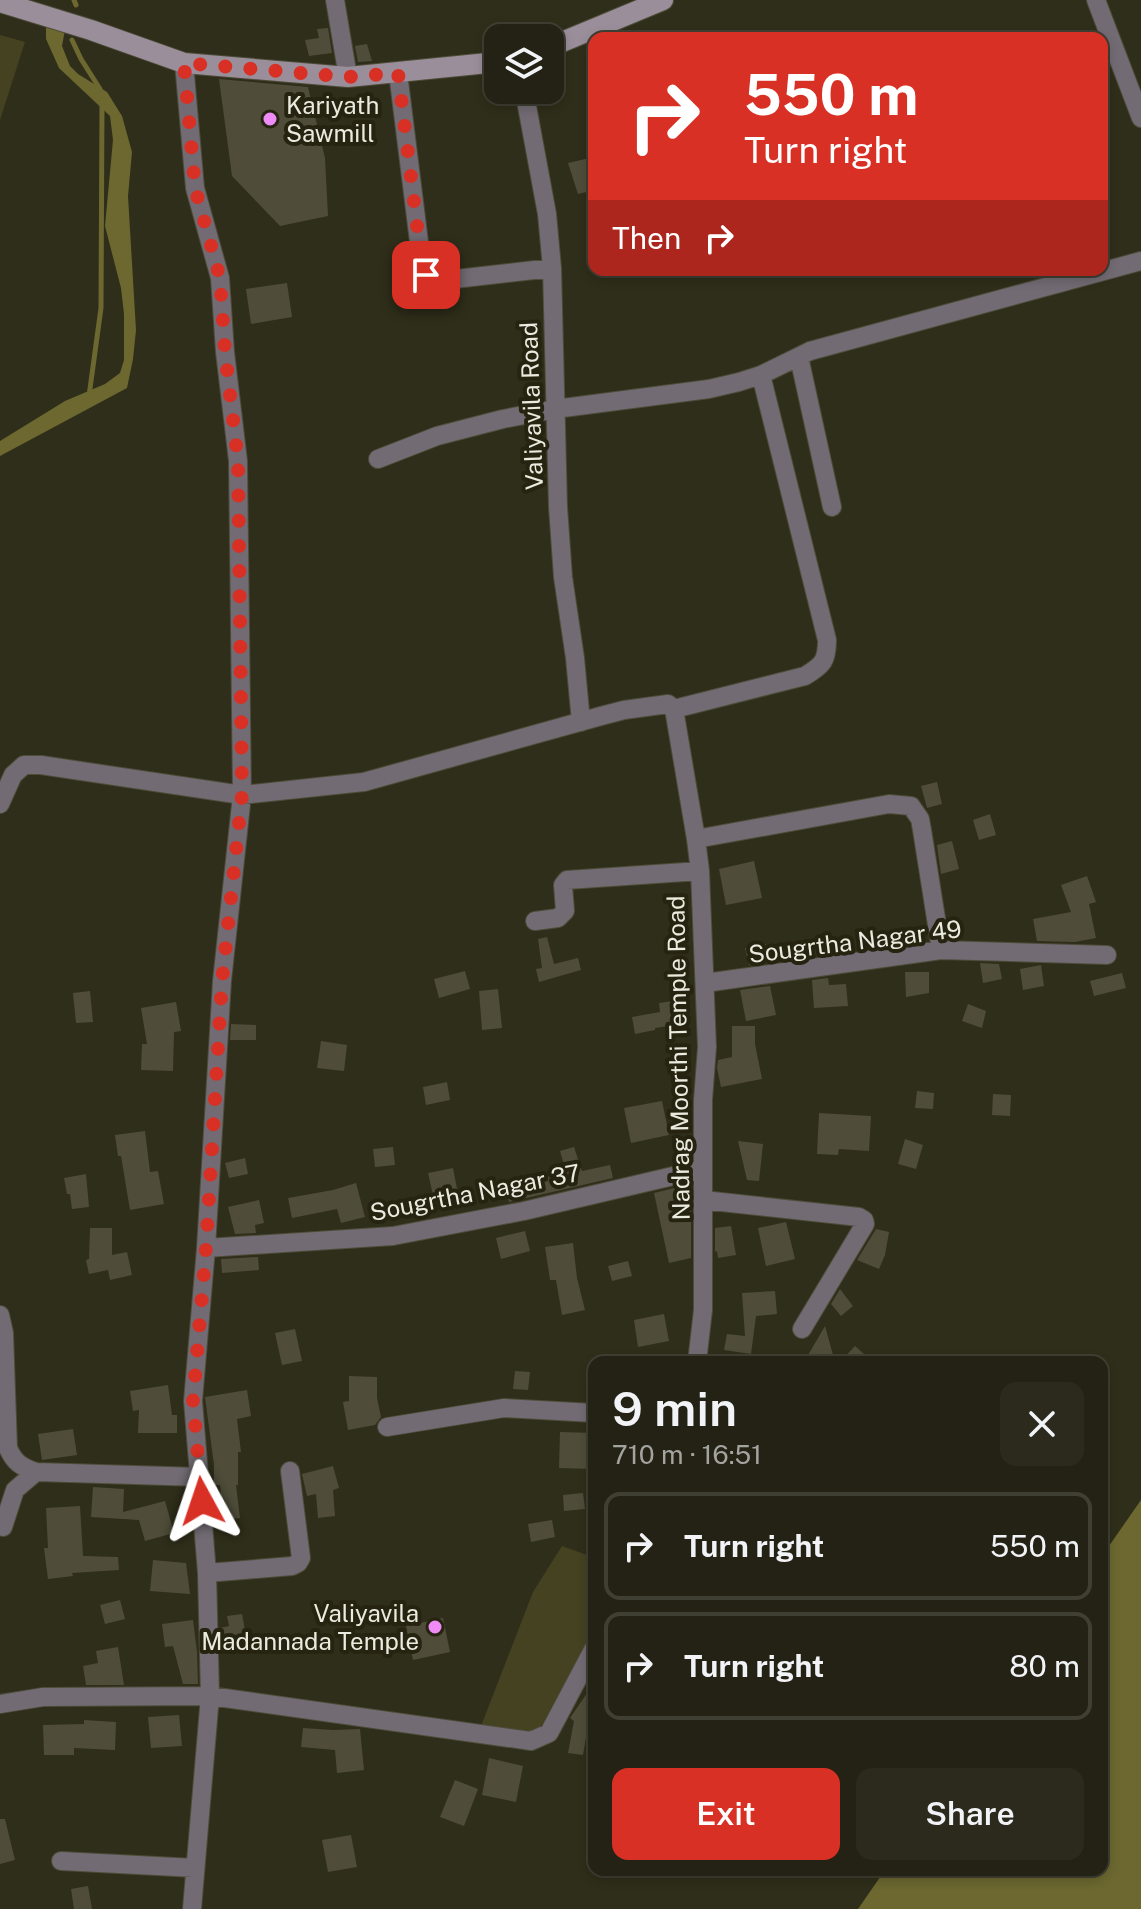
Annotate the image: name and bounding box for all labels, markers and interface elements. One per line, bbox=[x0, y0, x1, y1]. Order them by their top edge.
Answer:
map controls bbox=[484, 24, 564, 104]
button: layers bbox=[484, 24, 564, 104]
text: 550 m bbox=[744, 62, 918, 128]
icon: right bbox=[612, 64, 716, 168]
place label: Kariyath Sawmill bbox=[286, 91, 379, 147]
marker: Kariyath Sawmill bbox=[261, 110, 279, 128]
text: Turn right bbox=[744, 129, 907, 171]
icon: right bbox=[697, 216, 741, 260]
text: Then bbox=[612, 220, 681, 256]
pin bbox=[392, 241, 460, 309]
icon: arrive bbox=[404, 253, 448, 297]
street label: Valiyavila Road bbox=[514, 321, 548, 491]
street label: Nadrag Moorthi Temple Road bbox=[661, 895, 695, 1221]
street label: Sougrtha Nagar 49 bbox=[747, 914, 963, 968]
street label: Sougrtha Nagar 37 bbox=[368, 1158, 582, 1226]
text: 9 min bbox=[612, 1380, 737, 1437]
button: close bbox=[1000, 1382, 1084, 1466]
text: 710 m · 16:51 bbox=[612, 1439, 762, 1470]
position arrow bbox=[160, 1459, 244, 1543]
icon: right bbox=[616, 1524, 660, 1568]
text: Turn right bbox=[684, 1528, 824, 1564]
text: 550 m bbox=[990, 1528, 1080, 1564]
place label: Valiyavila Madannada Temple bbox=[201, 1599, 419, 1655]
marker: Valiyavila Madannada Temple bbox=[426, 1618, 444, 1636]
icon: right bbox=[616, 1644, 660, 1688]
text: Turn right bbox=[684, 1648, 824, 1684]
text: 80 m bbox=[1009, 1648, 1080, 1684]
button: Exit bbox=[612, 1768, 840, 1860]
button: Share bbox=[856, 1768, 1084, 1860]

